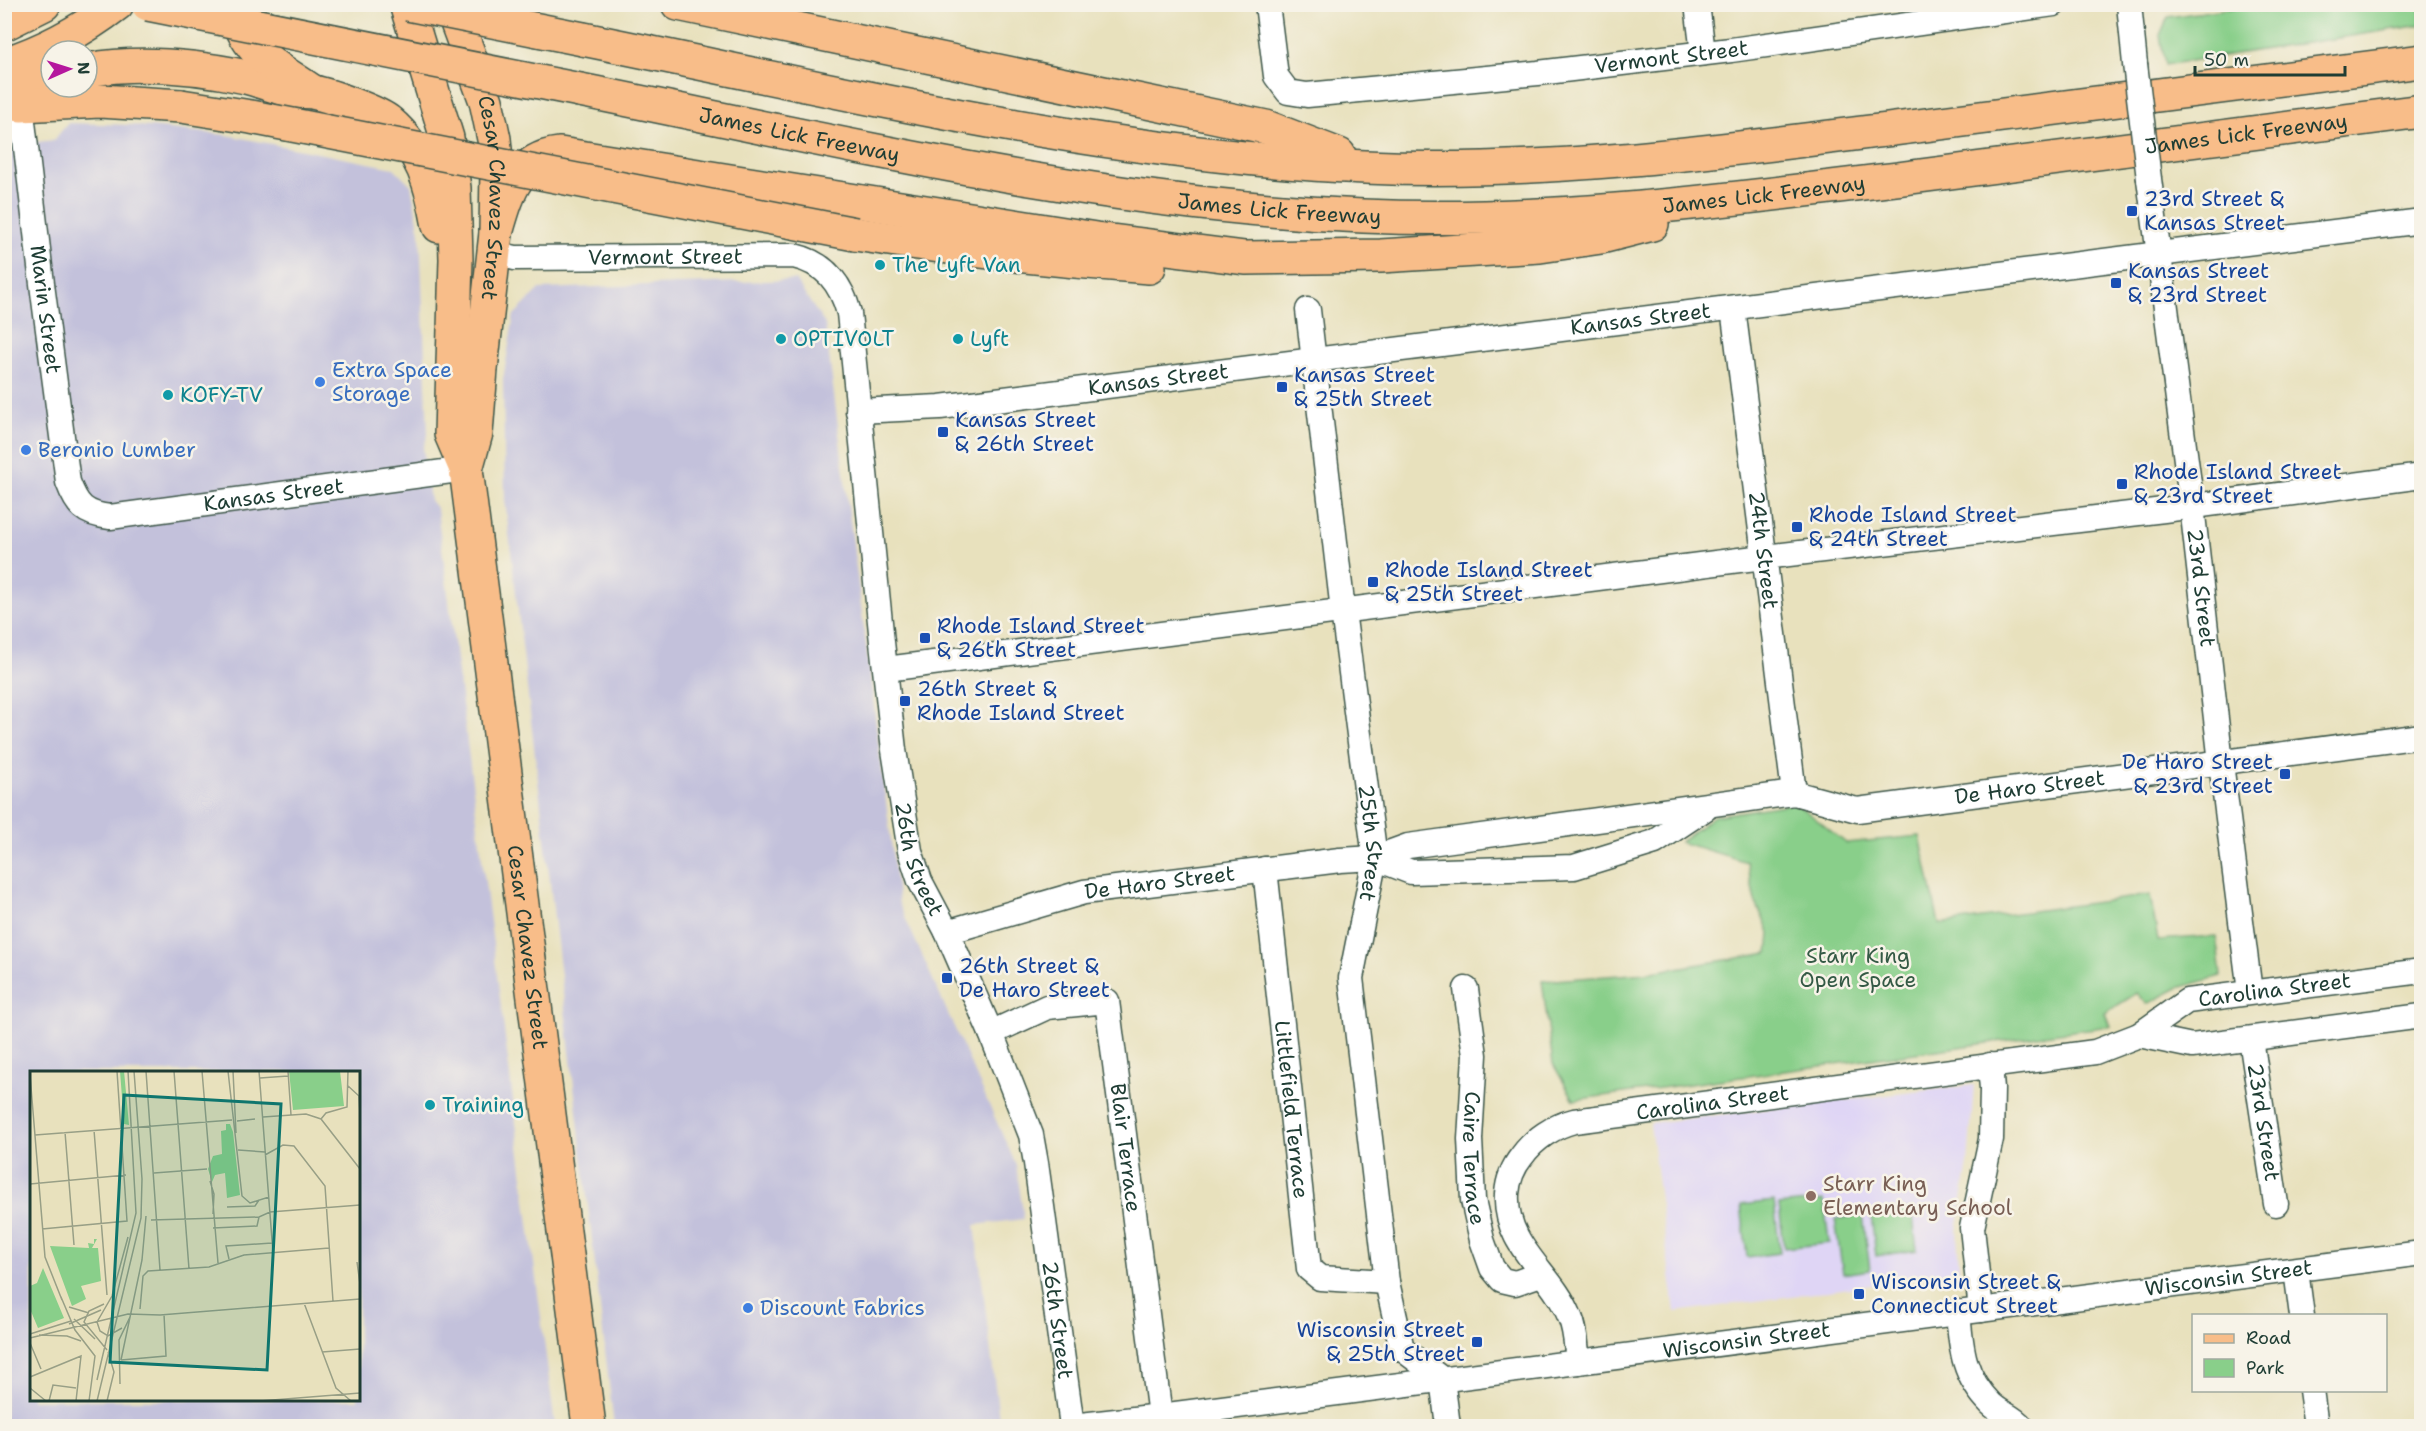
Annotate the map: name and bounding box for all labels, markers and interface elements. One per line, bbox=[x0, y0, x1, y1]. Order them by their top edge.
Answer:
street label: Vermont Street bbox=[1593, 34, 1750, 80]
north arrow bbox=[39, 39, 99, 99]
scale bar bbox=[2195, 39, 2345, 77]
text: 50 m bbox=[2204, 48, 2249, 72]
text: N bbox=[73, 61, 94, 75]
street label: Cesar Chavez Street bbox=[471, 93, 511, 302]
street label: James Lick Freeway bbox=[696, 101, 902, 169]
street label: James Lick Freeway bbox=[2143, 107, 2349, 161]
street label: James Lick Freeway bbox=[1661, 169, 1867, 220]
place label: 23rd Street & Kansas Street bbox=[2144, 185, 2285, 237]
street label: James Lick Freeway bbox=[1176, 187, 1382, 231]
marker: 23rd Street & Kansas Street bbox=[2125, 204, 2139, 218]
street label: Vermont Street bbox=[588, 242, 743, 271]
street label: Marin Street bbox=[24, 244, 68, 376]
place label: The Lyft Van bbox=[892, 251, 1021, 279]
place label: Kansas Street & 23rd Street bbox=[2128, 257, 2269, 309]
marker: The Lyft Van bbox=[873, 258, 887, 272]
marker: Kansas Street & 23rd Street bbox=[2109, 276, 2123, 290]
street label: Kansas Street bbox=[1569, 296, 1712, 342]
place label: OPTIVOLT bbox=[793, 325, 894, 353]
place label: Lyft bbox=[970, 325, 1009, 353]
marker: OPTIVOLT bbox=[774, 332, 788, 346]
marker: Lyft bbox=[951, 332, 965, 346]
place label: Extra Space Storage bbox=[332, 356, 452, 408]
street label: Kansas Street bbox=[1086, 357, 1230, 402]
place label: Kansas Street & 25th Street bbox=[1294, 361, 1435, 413]
marker: Extra Space Storage bbox=[313, 375, 327, 389]
marker: Kansas Street & 25th Street bbox=[1275, 380, 1289, 394]
place label: KOFY-TV bbox=[180, 381, 263, 409]
marker: KOFY-TV bbox=[161, 388, 175, 402]
place label: Kansas Street & 26th Street bbox=[955, 406, 1096, 458]
marker: Kansas Street & 26th Street bbox=[936, 425, 950, 439]
place label: Beronio Lumber bbox=[38, 436, 196, 464]
marker: Beronio Lumber bbox=[19, 443, 33, 457]
place label: Rhode Island Street & 23rd Street bbox=[2134, 458, 2342, 510]
street label: Kansas Street bbox=[202, 472, 345, 518]
marker: Rhode Island Street & 23rd Street bbox=[2115, 477, 2129, 491]
street label: 24th Street bbox=[1742, 489, 1785, 611]
place label: Rhode Island Street & 24th Street bbox=[1809, 501, 2017, 553]
marker: Rhode Island Street & 24th Street bbox=[1790, 520, 1804, 534]
street label: 23rd Street bbox=[2181, 527, 2222, 648]
place label: Rhode Island Street & 25th Street bbox=[1385, 556, 1593, 608]
marker: Rhode Island Street & 25th Street bbox=[1366, 575, 1380, 589]
place label: Rhode Island Street & 26th Street bbox=[937, 612, 1145, 664]
marker: Rhode Island Street & 26th Street bbox=[918, 631, 932, 645]
place label: 26th Street & Rhode Island Street bbox=[917, 675, 1125, 727]
marker: 26th Street & Rhode Island Street bbox=[898, 694, 912, 708]
place label: De Haro Street & 23rd Street bbox=[2122, 748, 2273, 800]
street label: De Haro Street bbox=[1953, 764, 2106, 811]
marker: De Haro Street & 23rd Street bbox=[2278, 767, 2292, 781]
street label: 25th Street bbox=[1352, 783, 1389, 904]
street label: 26th Street bbox=[888, 800, 950, 921]
street label: Cesar Chavez Street bbox=[500, 843, 554, 1051]
street label: De Haro Street bbox=[1083, 859, 1236, 906]
park label: Starr King Open Space bbox=[1800, 942, 1916, 994]
place label: 26th Street & De Haro Street bbox=[959, 952, 1110, 1004]
street label: Carolina Street bbox=[2197, 966, 2352, 1013]
marker: 26th Street & De Haro Street bbox=[940, 971, 954, 985]
street label: Littlefield Terrace bbox=[1268, 1019, 1315, 1200]
street label: 23rd Street bbox=[2241, 1061, 2286, 1183]
inset map bbox=[30, 1071, 360, 1401]
street label: Carolina Street bbox=[1635, 1079, 1791, 1127]
street label: Blair Terrace bbox=[1104, 1082, 1148, 1214]
place label: Training bbox=[442, 1091, 524, 1119]
street label: Caire Terrace bbox=[1456, 1091, 1492, 1228]
marker: Training bbox=[423, 1098, 437, 1112]
place label: Starr King Elementary School bbox=[1823, 1170, 2013, 1222]
marker: Starr King Elementary School bbox=[1804, 1189, 1818, 1203]
street label: Wisconsin Street bbox=[2143, 1253, 2314, 1303]
street label: 26th Street bbox=[1036, 1259, 1079, 1381]
place label: Wisconsin Street & Connecticut Street bbox=[1871, 1268, 2061, 1320]
marker: Wisconsin Street & Connecticut Street bbox=[1852, 1287, 1866, 1301]
place label: Discount Fabrics bbox=[760, 1294, 925, 1322]
marker: Discount Fabrics bbox=[741, 1301, 755, 1315]
legend bbox=[2192, 1314, 2387, 1392]
place label: Wisconsin Street & 25th Street bbox=[1296, 1316, 1465, 1368]
street label: Wisconsin Street bbox=[1661, 1316, 1832, 1365]
text: Road bbox=[2246, 1326, 2291, 1350]
marker: Wisconsin Street & 25th Street bbox=[1470, 1335, 1484, 1349]
text: Park bbox=[2246, 1356, 2285, 1380]

